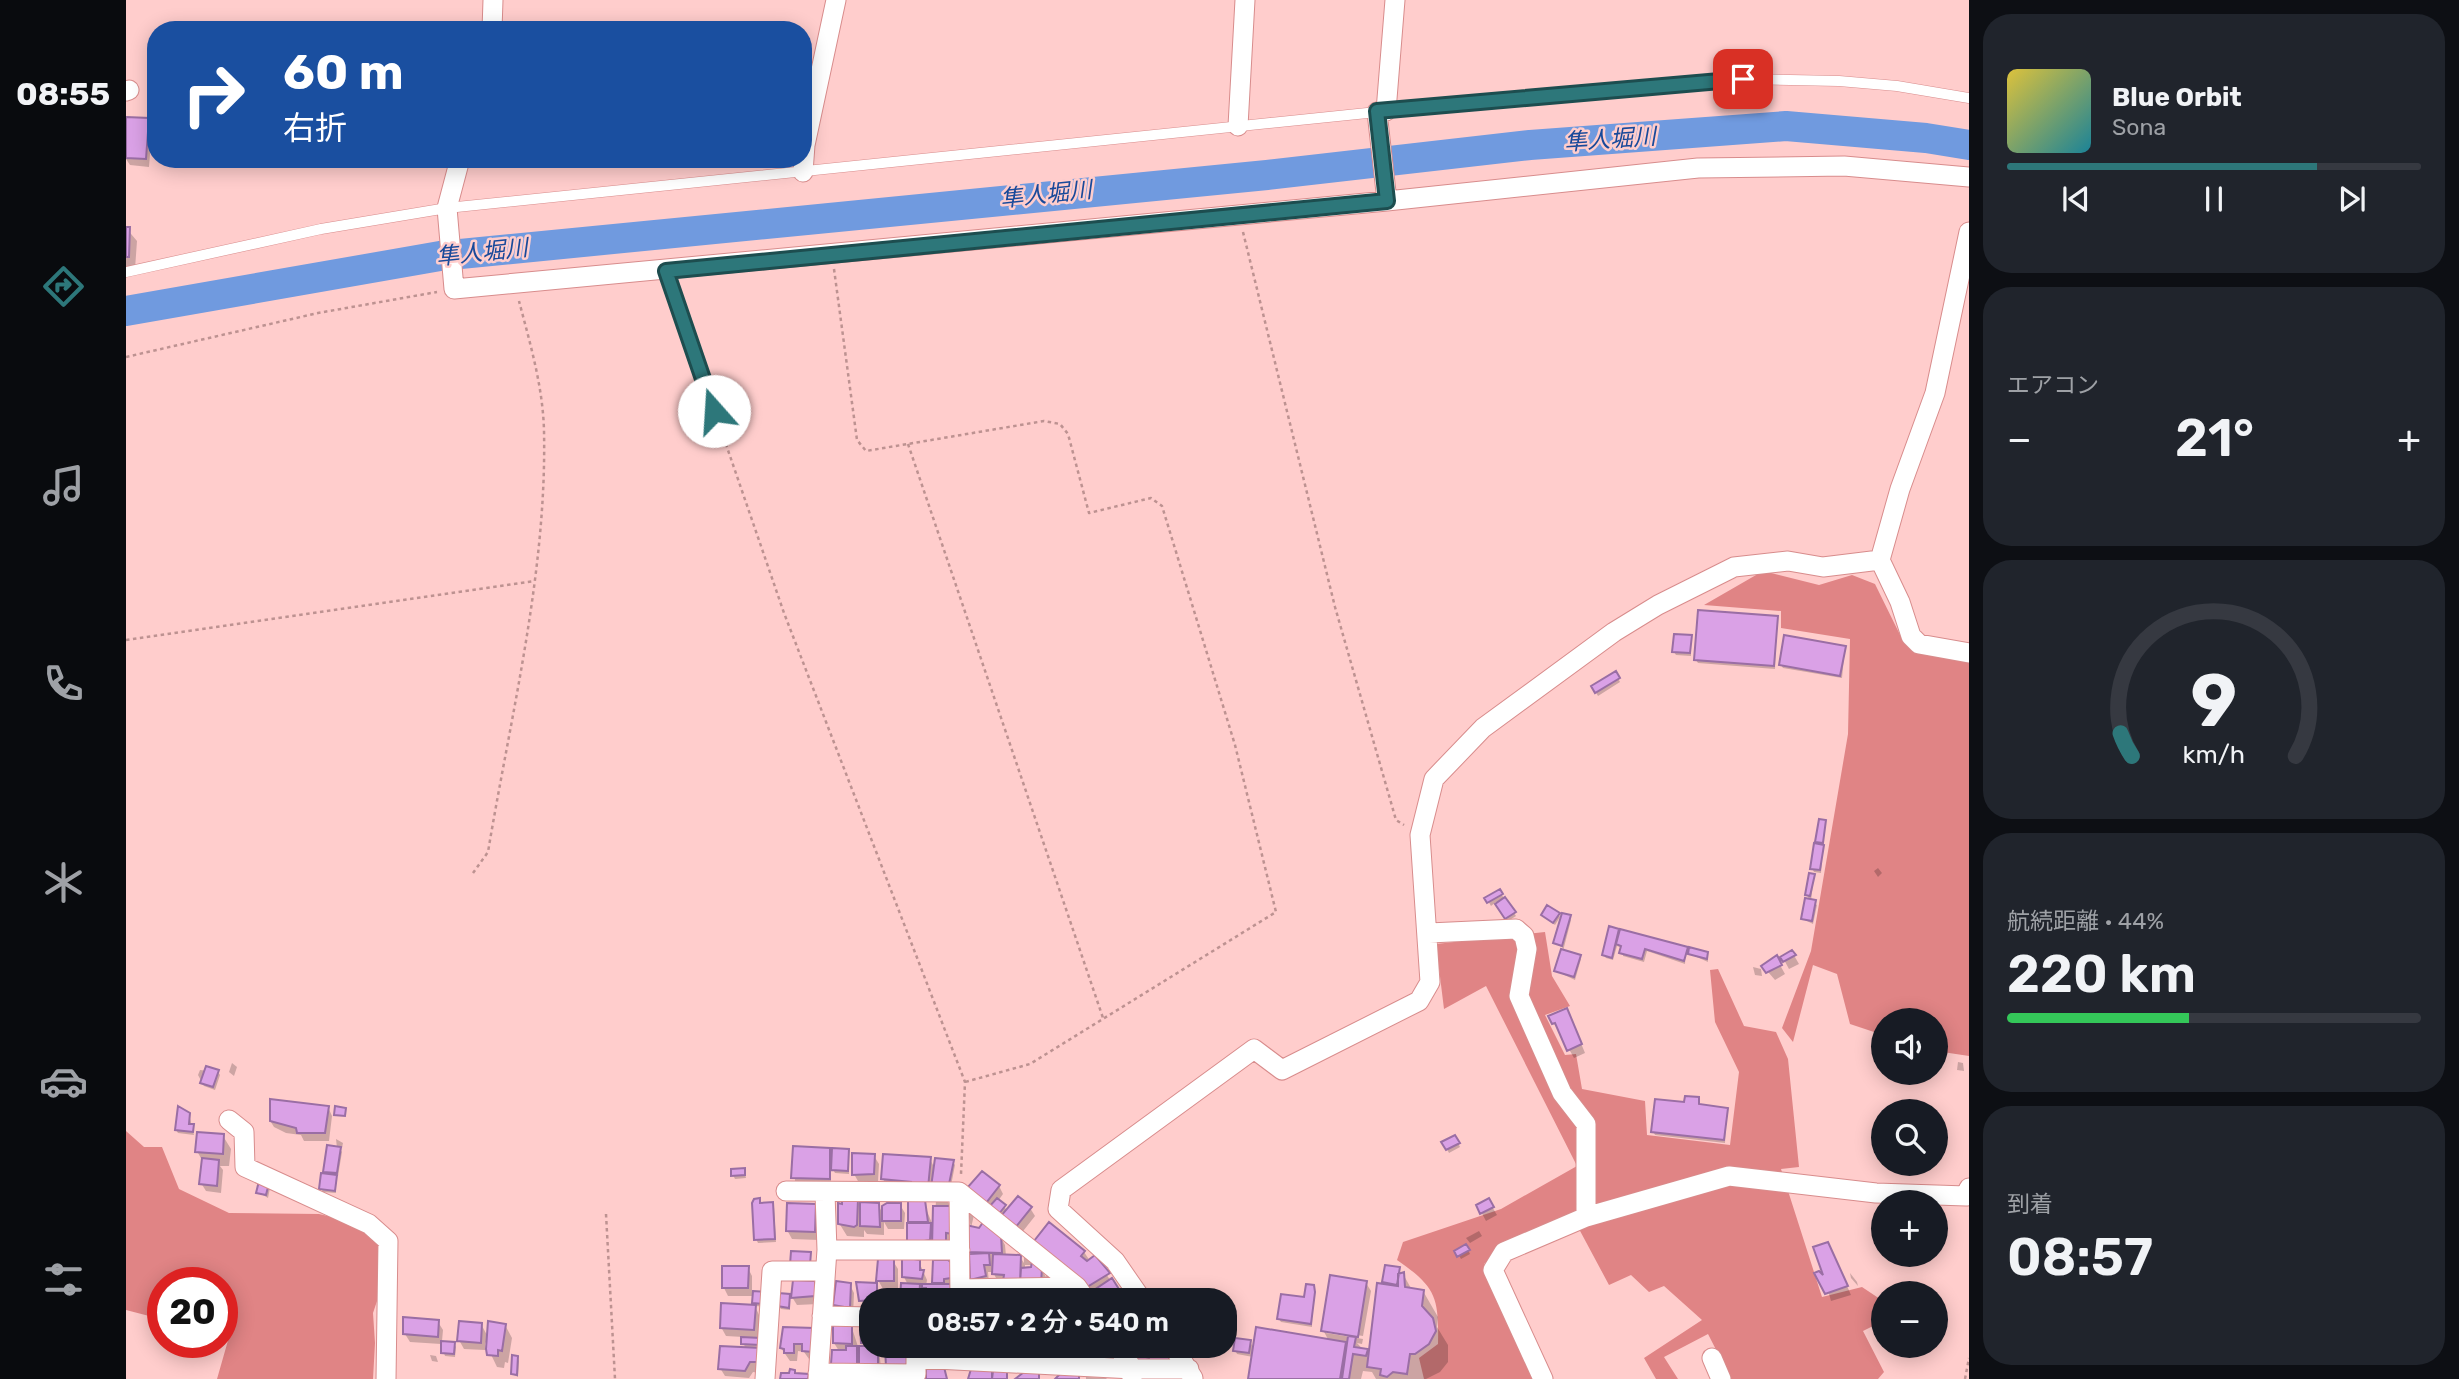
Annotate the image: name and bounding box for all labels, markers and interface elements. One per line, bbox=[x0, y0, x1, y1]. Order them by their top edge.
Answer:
text: 60 m bbox=[283, 43, 404, 101]
icon: right bbox=[168, 49, 259, 140]
pin bbox=[1713, 49, 1773, 109]
icon: arrive bbox=[1724, 60, 1762, 98]
text: 08:55 bbox=[16, 75, 110, 113]
text: Blue Orbit bbox=[2112, 82, 2242, 113]
text: 右折 bbox=[283, 109, 347, 147]
text: Sona bbox=[2112, 113, 2166, 141]
water label: 隼人堀川 bbox=[1563, 122, 1660, 156]
water label: 隼人堀川 bbox=[999, 175, 1096, 213]
icon: previous bbox=[2057, 180, 2095, 218]
icon: pause bbox=[2195, 180, 2233, 218]
icon: next bbox=[2333, 180, 2371, 218]
water label: 隼人堀川 bbox=[435, 233, 532, 271]
icon: directions bbox=[39, 262, 88, 311]
text: エアコン bbox=[2007, 371, 2099, 399]
position arrow bbox=[677, 374, 751, 448]
text: 21° bbox=[2175, 407, 2254, 469]
text: − bbox=[2007, 416, 2032, 462]
text: + bbox=[2397, 416, 2421, 462]
icon: music bbox=[39, 461, 88, 510]
text: 9 bbox=[2191, 658, 2237, 744]
icon: phone bbox=[39, 659, 88, 708]
text: km/h bbox=[2183, 739, 2245, 768]
icon: climate bbox=[39, 858, 88, 907]
text: 航続距離 · 44% bbox=[2007, 907, 2164, 935]
text: 220 km bbox=[2007, 943, 2196, 1005]
map controls bbox=[1871, 1008, 1948, 1358]
button: sound bbox=[1871, 1008, 1948, 1085]
icon: car bbox=[39, 1057, 88, 1106]
button: search bbox=[1871, 1099, 1948, 1176]
button: + bbox=[1871, 1190, 1948, 1267]
text: 到着 bbox=[2007, 1190, 2053, 1218]
text: 08:57 bbox=[2007, 1226, 2153, 1288]
icon: filters bbox=[39, 1255, 88, 1304]
speed limit sign: 20 bbox=[147, 1267, 238, 1358]
button: − bbox=[1871, 1281, 1948, 1358]
text: 08:57 · 2 分 · 540 m bbox=[927, 1307, 1169, 1338]

